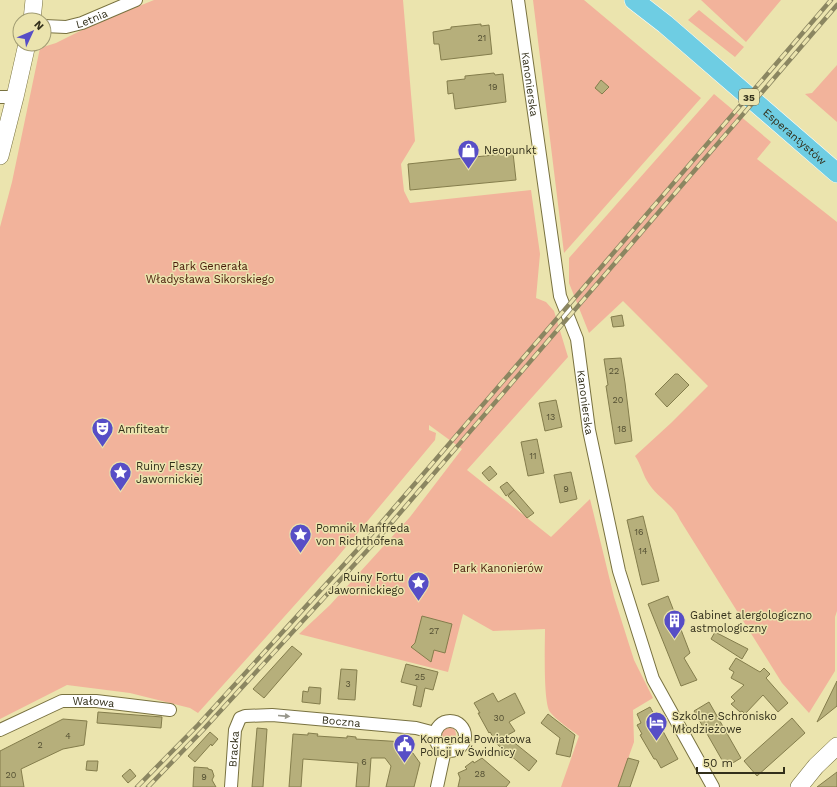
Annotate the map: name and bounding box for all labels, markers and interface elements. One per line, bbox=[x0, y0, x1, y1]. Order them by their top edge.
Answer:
street label: Letnia bbox=[75, 7, 110, 31]
north arrow bbox=[12, 12, 52, 52]
text: N bbox=[31, 18, 46, 33]
house number: 21 bbox=[478, 33, 486, 43]
street label: Kanonierska bbox=[518, 51, 540, 117]
house number: 19 bbox=[488, 82, 498, 92]
road number: 35 bbox=[739, 89, 759, 105]
street label: Esperantystów bbox=[760, 106, 829, 168]
shop icon: Neopunkt bbox=[456, 137, 482, 170]
place label: Neopunkt bbox=[484, 144, 537, 157]
park label: Park Generała Władysława Sikorskiego bbox=[146, 260, 274, 286]
house number: 22 bbox=[609, 366, 619, 376]
street label: Kanonierska bbox=[574, 369, 596, 436]
house number: 20 bbox=[613, 395, 624, 405]
house number: 13 bbox=[547, 412, 555, 422]
theatre icon: Amfiteatr bbox=[89, 416, 115, 449]
place label: Amfiteatr bbox=[118, 423, 169, 436]
house number: 18 bbox=[617, 424, 627, 434]
house number: 11 bbox=[529, 451, 537, 461]
place icon: Ruiny Fleszy Jawornickiej bbox=[107, 459, 133, 492]
place label: Ruiny Fleszy Jawornickiej bbox=[136, 460, 203, 486]
house number: 9 bbox=[563, 484, 569, 494]
place icon: Pomnik Manfreda von Richthofena bbox=[288, 521, 314, 554]
place label: Pomnik Manfreda von Richthofena bbox=[316, 522, 410, 548]
house number: 16 bbox=[635, 527, 643, 537]
house number: 14 bbox=[638, 546, 648, 556]
park label: Park Kanonierów bbox=[453, 562, 543, 575]
place icon: Ruiny Fortu Jawornickiego bbox=[406, 570, 432, 603]
place label: Ruiny Fortu Jawornickiego bbox=[328, 571, 404, 597]
building icon: Gabinet alergologiczno astmologiczny bbox=[661, 608, 687, 641]
place label: Gabinet alergologiczno astmologiczny bbox=[690, 609, 812, 635]
house number: 27 bbox=[429, 626, 439, 636]
house number: 25 bbox=[415, 672, 425, 682]
house number: 3 bbox=[345, 679, 351, 689]
street label: Wałowa bbox=[72, 695, 115, 710]
hotel icon: Szkolne Schronisko Młodzieżowe bbox=[643, 709, 669, 742]
place label: Szkolne Schronisko Młodzieżowe bbox=[672, 710, 777, 736]
one-way arrow bbox=[278, 713, 290, 720]
house number: 30 bbox=[494, 713, 505, 723]
street label: Boczna bbox=[321, 714, 361, 730]
house number: 4 bbox=[65, 731, 71, 741]
street label: Bracka bbox=[226, 731, 242, 768]
public building icon: Komenda Powiatowa Policji w Świdnicy bbox=[392, 732, 418, 765]
place label: Komenda Powiatowa Policji w Świdnicy bbox=[420, 733, 531, 759]
house number: 2 bbox=[37, 740, 43, 750]
scale bar bbox=[697, 749, 784, 775]
text: 50 m bbox=[703, 756, 733, 770]
house number: 6 bbox=[361, 757, 367, 767]
house number: 28 bbox=[475, 769, 485, 779]
house number: 20 bbox=[6, 770, 17, 780]
house number: 9 bbox=[201, 772, 207, 782]

